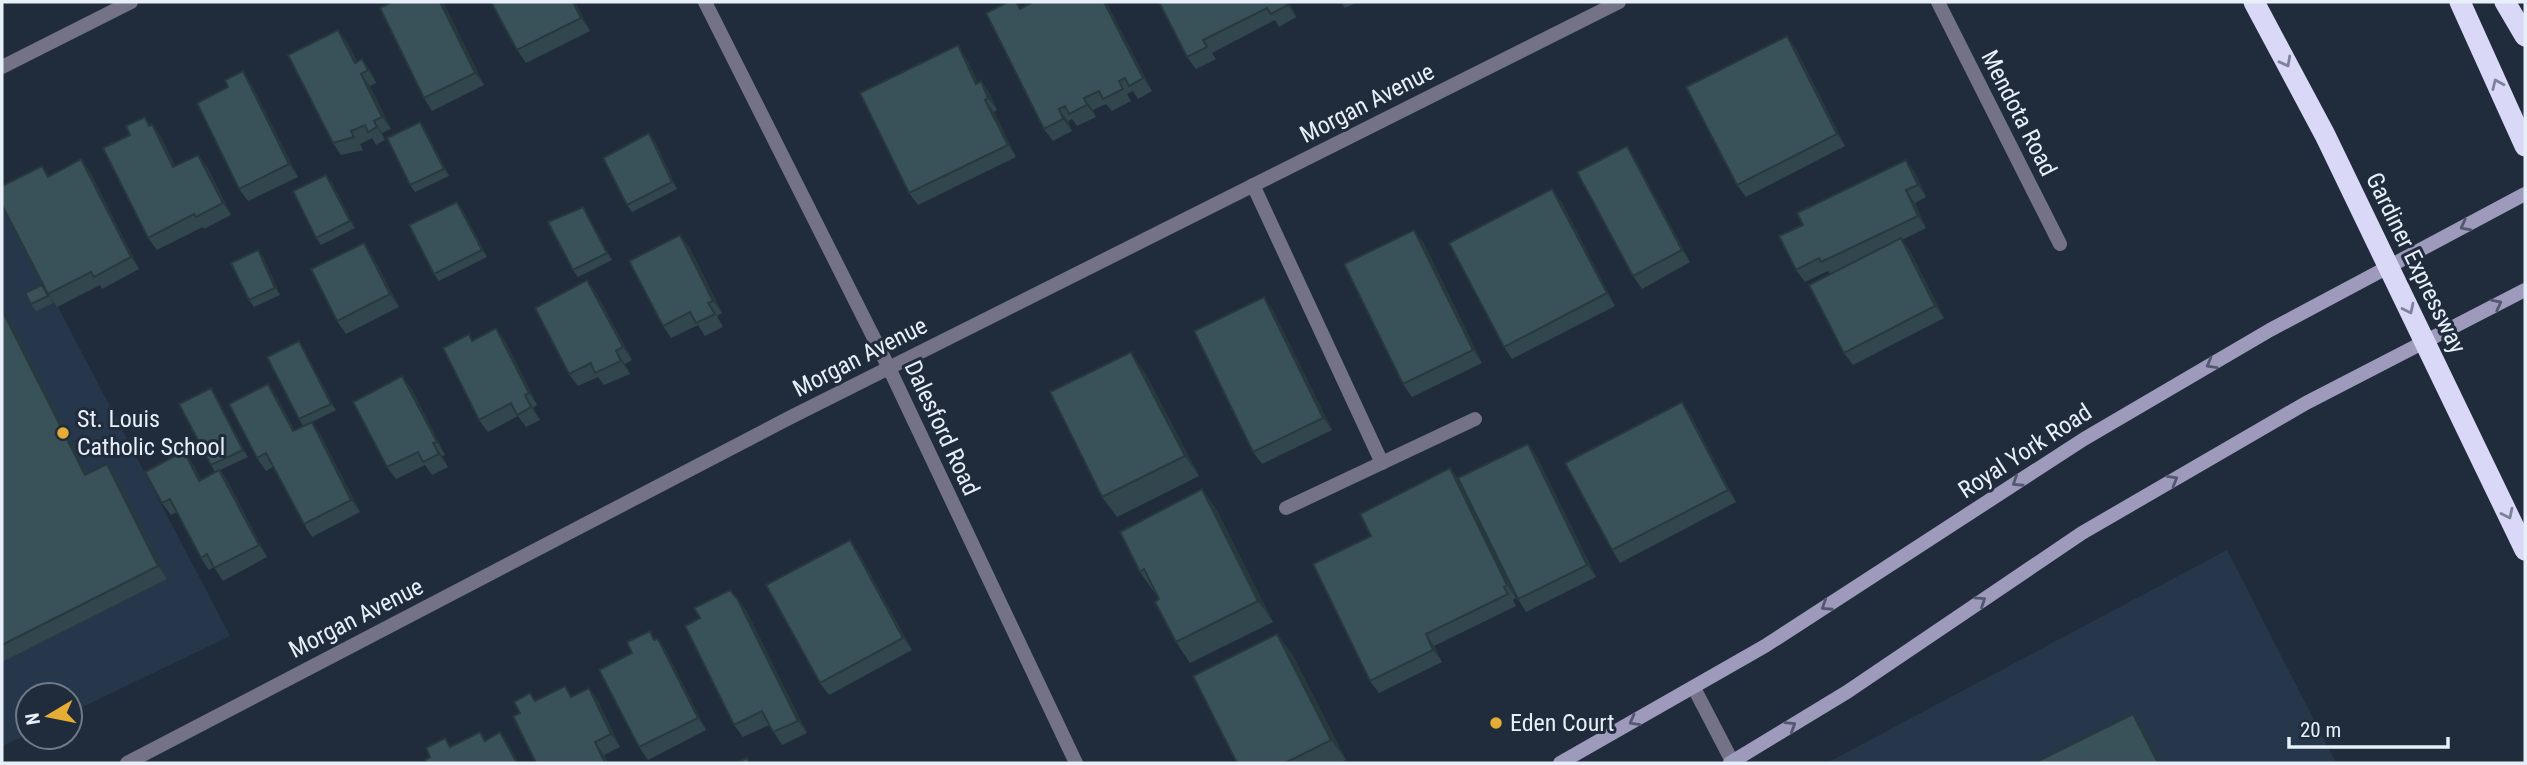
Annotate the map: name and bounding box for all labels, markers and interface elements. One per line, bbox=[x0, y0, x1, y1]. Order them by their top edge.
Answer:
street label: Mendota Road bbox=[1975, 45, 2063, 181]
one-way arrow bbox=[2277, 55, 2291, 67]
street label: Morgan Avenue bbox=[1295, 57, 1439, 149]
one-way arrow bbox=[2491, 79, 2505, 91]
street label: Gardiner Expressway bbox=[2360, 168, 2472, 358]
one-way arrow bbox=[2460, 218, 2472, 231]
one-way arrow bbox=[2490, 299, 2502, 312]
one-way arrow bbox=[2401, 302, 2415, 314]
street label: Morgan Avenue bbox=[788, 311, 932, 403]
street label: Dalesford Road bbox=[899, 356, 985, 500]
one-way arrow bbox=[2206, 356, 2218, 369]
street label: Royal York Road bbox=[1953, 398, 2097, 504]
place label: St. Louis Catholic School bbox=[77, 405, 225, 461]
marker: St. Louis Catholic School bbox=[55, 425, 71, 441]
one-way arrow bbox=[2011, 474, 2024, 487]
one-way arrow bbox=[2166, 475, 2179, 488]
one-way arrow bbox=[2500, 507, 2514, 519]
street label: Morgan Avenue bbox=[284, 572, 428, 664]
one-way arrow bbox=[1973, 597, 1986, 609]
one-way arrow bbox=[1821, 598, 1834, 611]
north arrow bbox=[14, 681, 84, 751]
scale bar bbox=[2289, 706, 2448, 750]
place label: Eden Court bbox=[1510, 709, 1614, 737]
text: N bbox=[20, 711, 45, 727]
one-way arrow bbox=[1629, 713, 1641, 726]
marker: Eden Court bbox=[1488, 715, 1504, 731]
text: 20 m bbox=[2300, 718, 2341, 742]
one-way arrow bbox=[1783, 722, 1796, 735]

